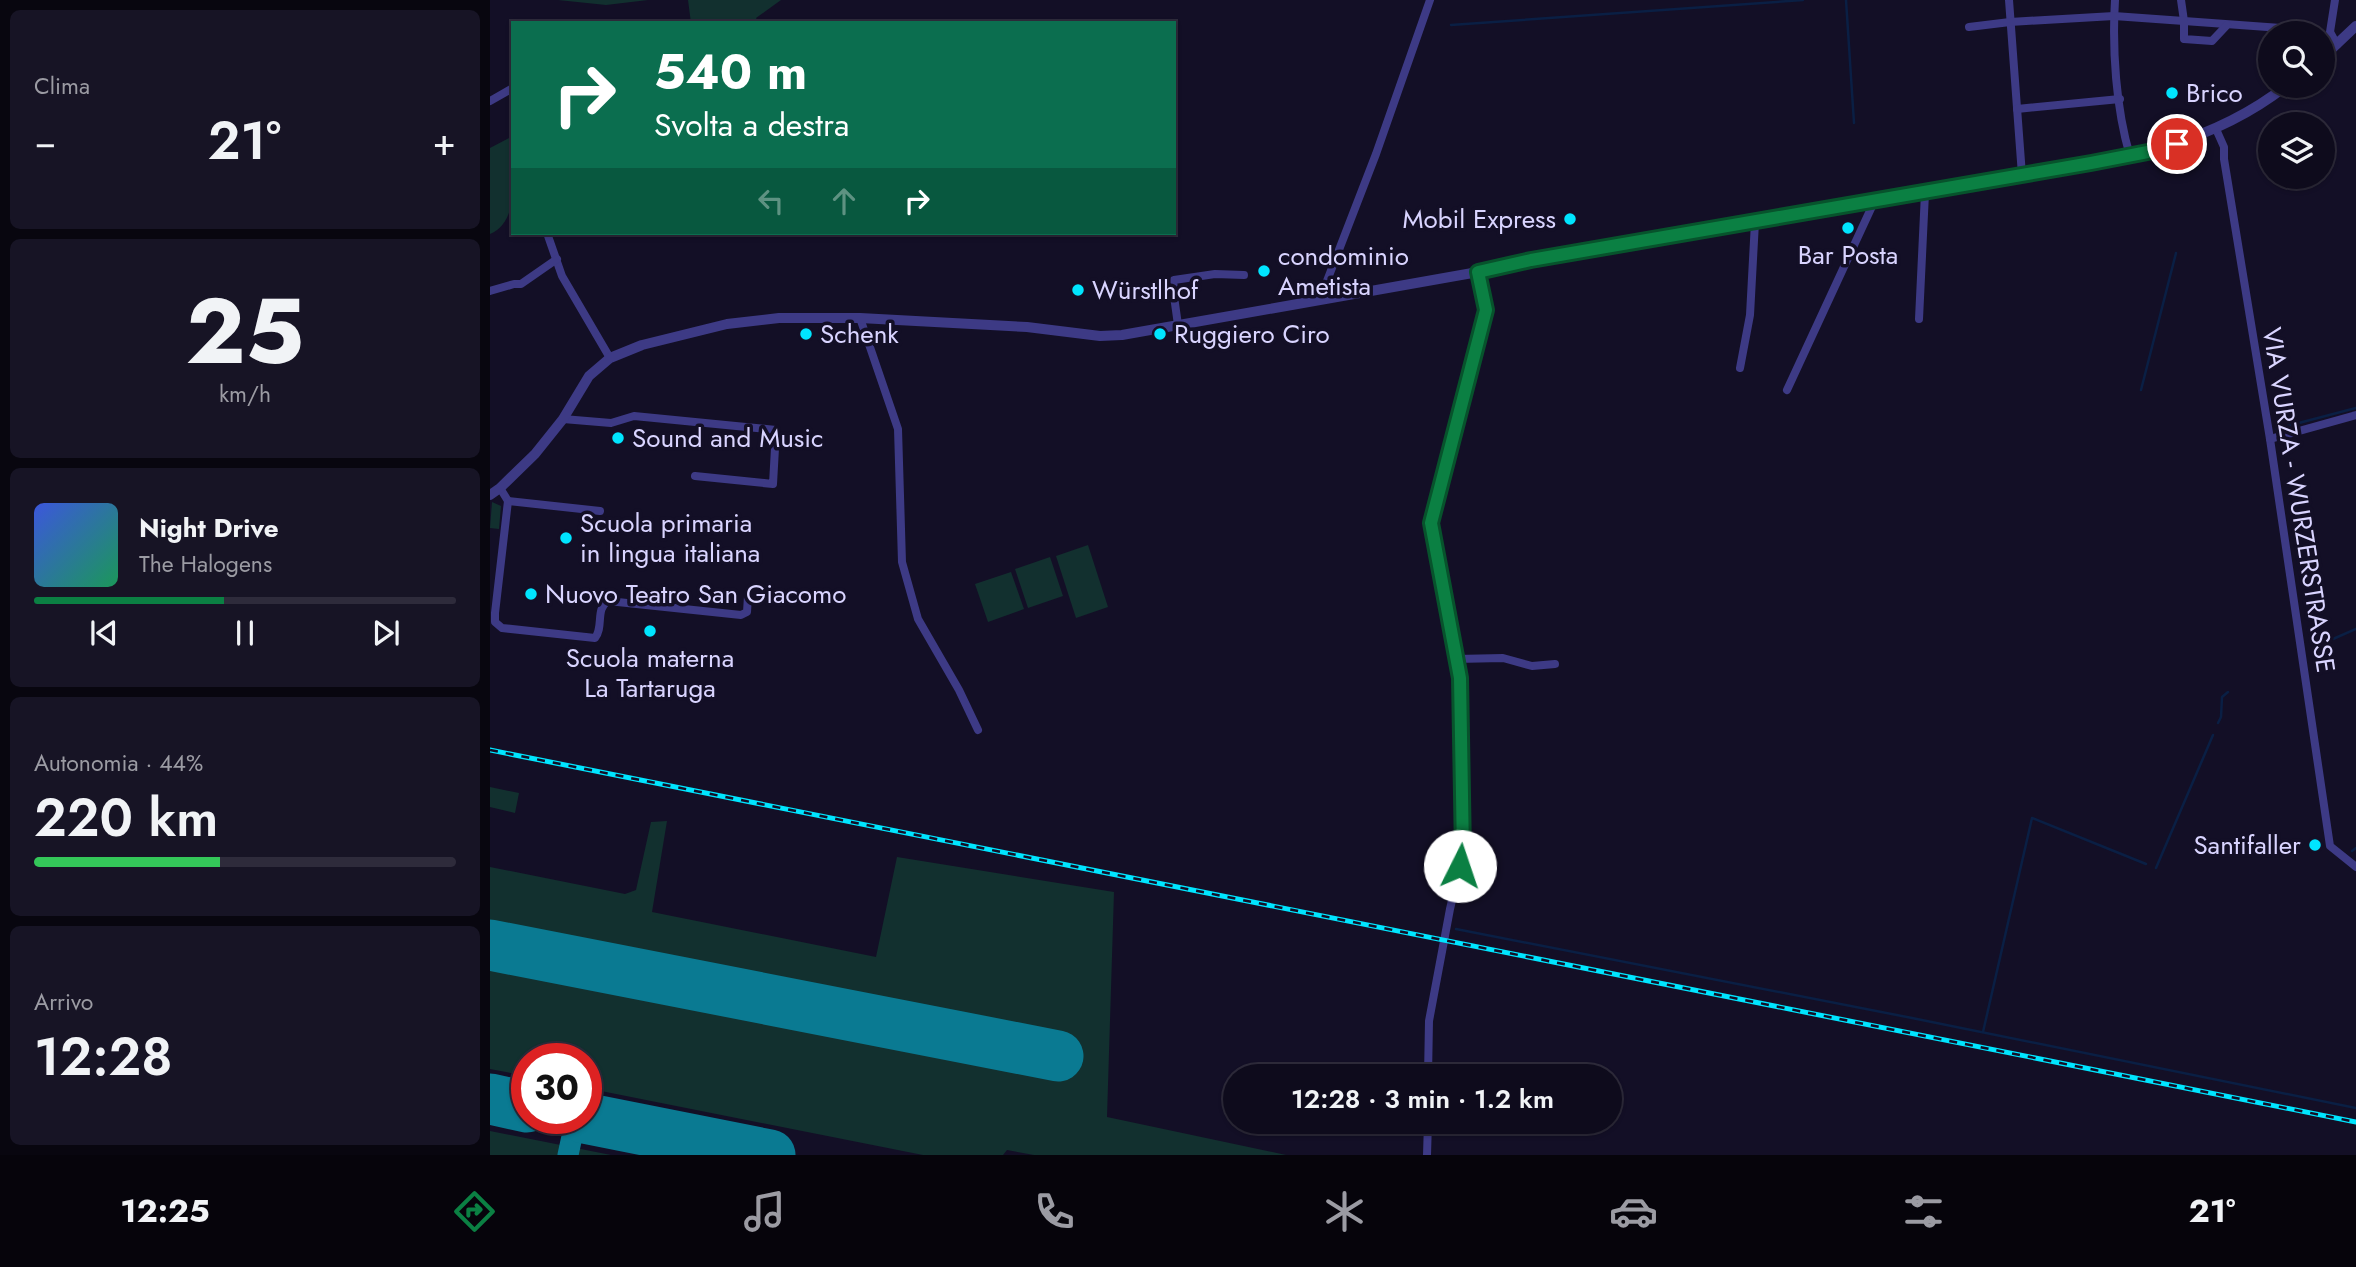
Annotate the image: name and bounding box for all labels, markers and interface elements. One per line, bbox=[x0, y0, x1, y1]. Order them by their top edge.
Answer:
map controls bbox=[2258, 21, 2335, 189]
button: search bbox=[2258, 21, 2335, 98]
text: 540 m bbox=[654, 37, 807, 107]
icon: right bbox=[539, 49, 630, 140]
text: Clima bbox=[34, 69, 90, 103]
place label: Brico bbox=[2186, 74, 2243, 112]
marker: Brico bbox=[2164, 85, 2180, 101]
text: Svolta a destra bbox=[654, 102, 849, 148]
text: 21° bbox=[208, 103, 281, 179]
button: layers bbox=[2258, 112, 2335, 189]
text: − bbox=[34, 114, 56, 169]
text: + bbox=[433, 114, 456, 169]
pin bbox=[2147, 114, 2207, 174]
icon: arrive bbox=[2158, 125, 2196, 163]
icon: left bbox=[752, 182, 790, 220]
icon: ahead bbox=[825, 182, 863, 220]
icon: right bbox=[898, 182, 936, 220]
place label: Mobil Express bbox=[1402, 200, 1556, 238]
marker: Mobil Express bbox=[1562, 211, 1578, 227]
marker: Bar Posta bbox=[1840, 220, 1856, 236]
place label: Bar Posta bbox=[1798, 236, 1898, 274]
place label: condominio Ametista bbox=[1278, 237, 1409, 305]
marker: condominio Ametista bbox=[1256, 263, 1272, 279]
text: 25 bbox=[186, 266, 304, 397]
place label: Würstlhof bbox=[1092, 271, 1199, 309]
marker: Würstlhof bbox=[1070, 282, 1086, 298]
place label: Schenk bbox=[820, 315, 899, 353]
place label: Ruggiero Ciro bbox=[1174, 315, 1330, 353]
street label: VIA VURZA - WURZERSTRASSE bbox=[2253, 325, 2345, 675]
marker: Schenk bbox=[798, 326, 814, 342]
marker: Ruggiero Ciro bbox=[1152, 326, 1168, 342]
text: km/h bbox=[219, 377, 271, 411]
place label: Sound and Music bbox=[632, 419, 824, 457]
marker: Sound and Music bbox=[610, 430, 626, 446]
place label: Scuola primaria in lingua italiana bbox=[580, 504, 760, 572]
text: Night Drive bbox=[139, 509, 279, 547]
marker: Scuola primaria in lingua italiana bbox=[558, 530, 574, 546]
text: The Halogens bbox=[139, 547, 272, 581]
place label: Nuovo Teatro San Giacomo bbox=[545, 575, 847, 613]
marker: Nuovo Teatro San Giacomo bbox=[523, 586, 539, 602]
icon: previous bbox=[85, 614, 123, 652]
icon: pause bbox=[226, 614, 264, 652]
icon: next bbox=[367, 614, 405, 652]
marker: Scuola materna La Tartaruga bbox=[642, 623, 658, 639]
place label: Scuola materna La Tartaruga bbox=[566, 639, 734, 707]
text: Autonomia · 44% bbox=[34, 746, 203, 780]
text: 220 km bbox=[34, 780, 218, 856]
place label: Santifaller bbox=[2193, 826, 2301, 864]
position arrow bbox=[1423, 829, 1497, 903]
marker: Santifaller bbox=[2307, 837, 2323, 853]
text: Arrivo bbox=[34, 985, 93, 1019]
text: 12:28 bbox=[34, 1019, 173, 1095]
speed limit sign: 30 bbox=[511, 1043, 602, 1134]
text: 12:28 · 3 min · 1.2 km bbox=[1291, 1080, 1554, 1118]
icon: directions bbox=[450, 1187, 499, 1236]
icon: music bbox=[740, 1187, 789, 1236]
icon: phone bbox=[1030, 1187, 1079, 1236]
icon: climate bbox=[1320, 1187, 1369, 1236]
icon: car bbox=[1609, 1187, 1658, 1236]
icon: filters bbox=[1899, 1187, 1948, 1236]
text: 12:25 bbox=[120, 1188, 210, 1234]
text: 21° bbox=[2189, 1188, 2236, 1234]

